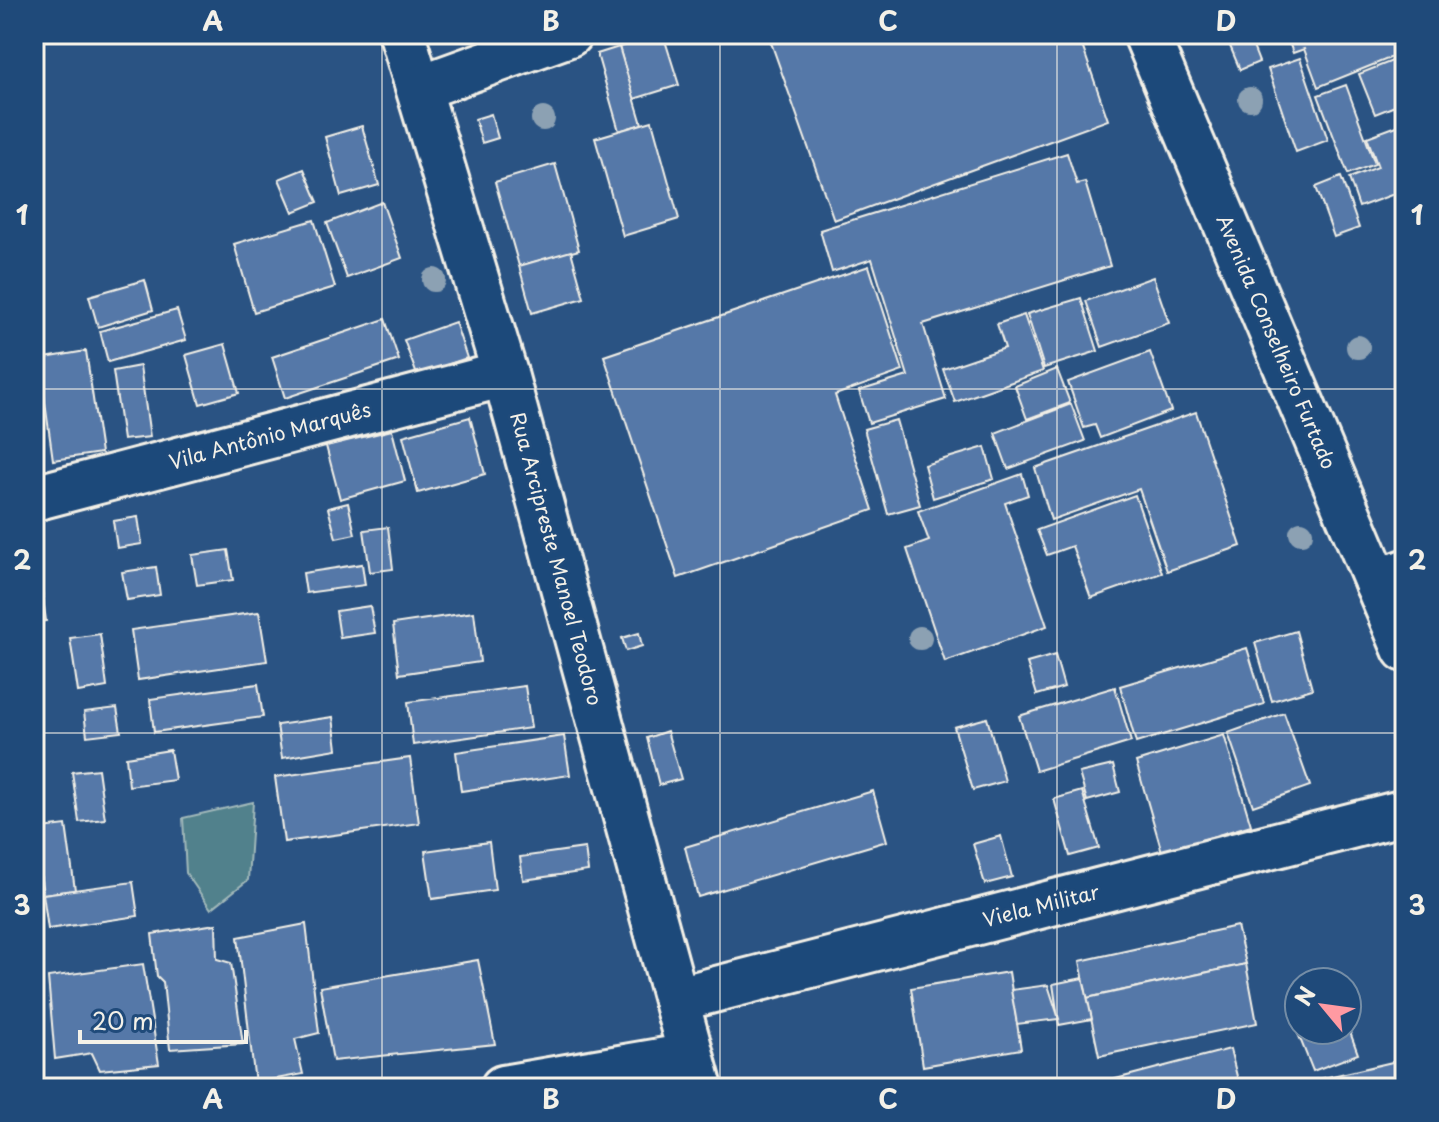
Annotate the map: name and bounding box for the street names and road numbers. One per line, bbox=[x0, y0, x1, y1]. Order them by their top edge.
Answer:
street label: Avenida Conselheiro Furtado bbox=[1210, 210, 1344, 474]
street label: Vila Antônio Marquês bbox=[165, 394, 374, 476]
street label: Rua Arcipreste Manoel Teodoro bbox=[503, 409, 611, 709]
street label: Viela Militar bbox=[979, 876, 1102, 934]

